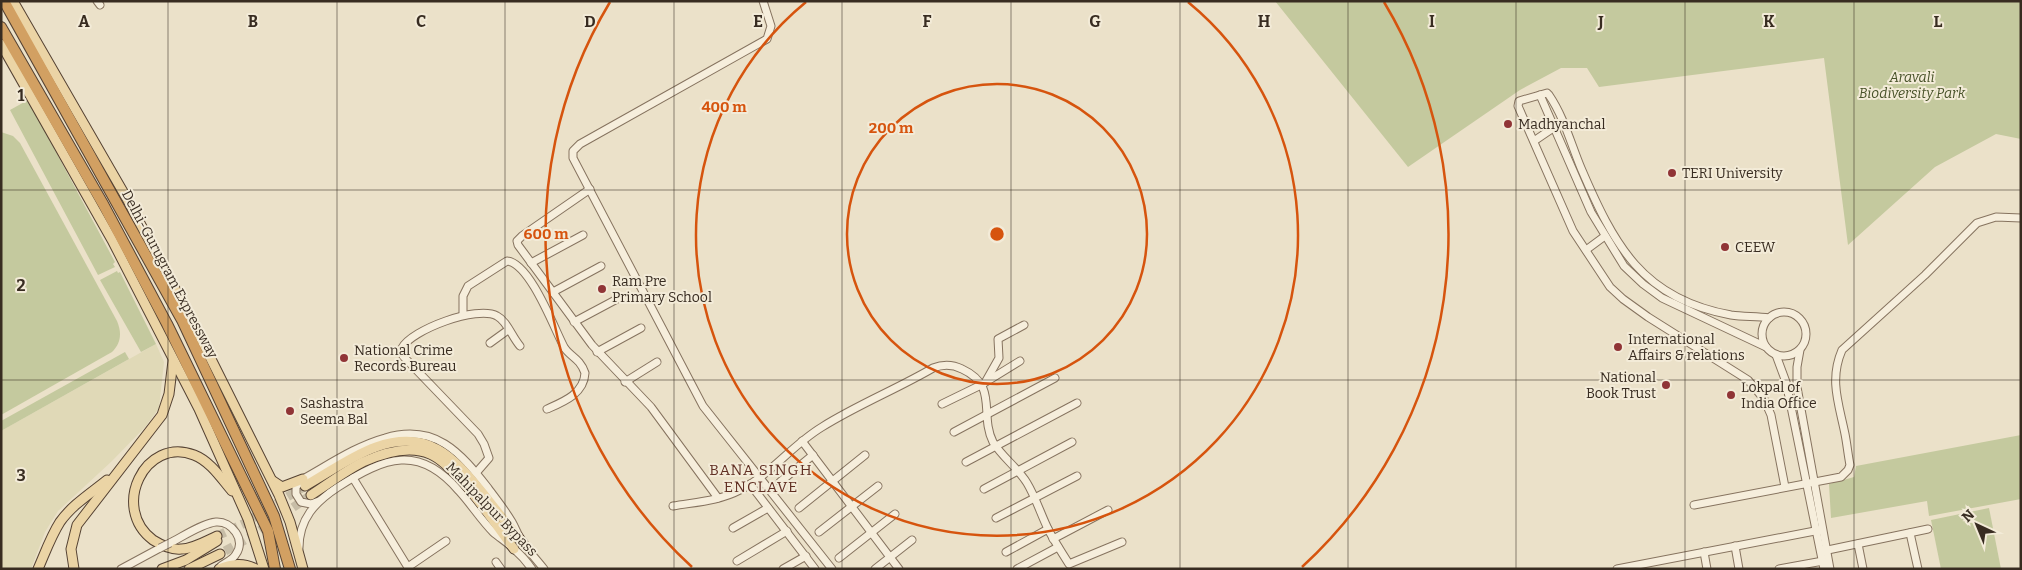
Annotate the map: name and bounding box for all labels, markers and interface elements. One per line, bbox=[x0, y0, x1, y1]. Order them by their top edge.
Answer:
text: A bbox=[78, 12, 90, 31]
text: B bbox=[248, 12, 258, 31]
text: C bbox=[416, 12, 426, 31]
text: D bbox=[584, 12, 596, 31]
text: E bbox=[753, 12, 763, 31]
text: F bbox=[923, 12, 932, 31]
text: G bbox=[1089, 12, 1101, 31]
text: H bbox=[1258, 12, 1271, 31]
text: I bbox=[1429, 12, 1435, 31]
text: J bbox=[1597, 12, 1604, 31]
text: K bbox=[1763, 12, 1775, 31]
text: L bbox=[1934, 12, 1943, 31]
park label: Aravali Biodiversity Park bbox=[1859, 69, 1966, 102]
text: 1 bbox=[18, 86, 25, 105]
text: 400 m bbox=[701, 98, 747, 116]
place label: Madhyanchal bbox=[1518, 116, 1605, 133]
marker: Madhyanchal bbox=[1502, 118, 1514, 130]
text: 200 m bbox=[869, 119, 914, 137]
place label: TERI University bbox=[1682, 165, 1783, 182]
marker: TERI University bbox=[1666, 167, 1678, 179]
street label: Delhi-Gurugram Expressway bbox=[118, 187, 222, 362]
text: 600 m bbox=[524, 225, 569, 243]
centre of rings bbox=[988, 225, 1006, 243]
place label: CEEW bbox=[1735, 239, 1776, 256]
marker: CEEW bbox=[1719, 241, 1731, 253]
place label: Ram Pre Primary School bbox=[612, 273, 712, 306]
text: 2 bbox=[16, 276, 26, 295]
marker: Ram Pre Primary School bbox=[596, 283, 608, 295]
place label: International Affairs & relations bbox=[1628, 331, 1745, 364]
marker: International Affairs & relations bbox=[1612, 341, 1624, 353]
place label: National Crime Records Bureau bbox=[354, 342, 457, 375]
marker: National Crime Records Bureau bbox=[338, 352, 350, 364]
place label: National Book Trust bbox=[1586, 369, 1656, 402]
marker: National Book Trust bbox=[1660, 379, 1672, 391]
place label: Lokpal of India Office bbox=[1741, 379, 1817, 412]
marker: Lokpal of India Office bbox=[1725, 389, 1737, 401]
place label: Sashastra Seema Bal bbox=[300, 395, 368, 428]
marker: Sashastra Seema Bal bbox=[284, 405, 296, 417]
street label: Mahipalpur Bypass bbox=[442, 459, 541, 560]
district label: BANA SINGH ENCLAVE bbox=[709, 461, 813, 496]
text: 3 bbox=[16, 466, 26, 485]
north arrow bbox=[1952, 500, 2002, 550]
text: N bbox=[1959, 506, 1978, 526]

